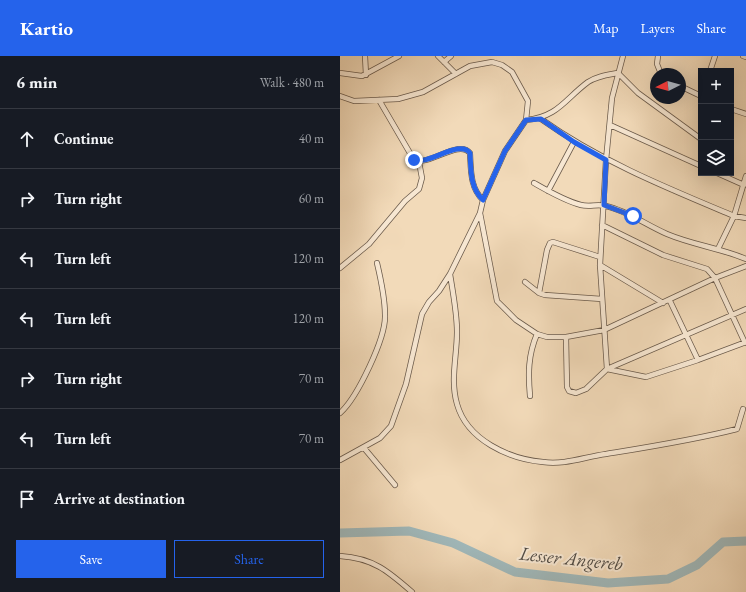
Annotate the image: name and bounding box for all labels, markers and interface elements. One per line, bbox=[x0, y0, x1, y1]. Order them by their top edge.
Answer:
text: Kartio bbox=[20, 16, 73, 41]
text: Map bbox=[593, 19, 618, 37]
text: Layers bbox=[640, 19, 675, 37]
text: Share bbox=[697, 19, 726, 37]
north arrow bbox=[650, 68, 686, 104]
map controls bbox=[698, 68, 734, 176]
button: + bbox=[698, 68, 734, 104]
text: 6 min bbox=[16, 71, 57, 93]
text: Walk · 480 m bbox=[260, 74, 324, 91]
button: − bbox=[698, 104, 734, 140]
icon: ahead bbox=[16, 128, 38, 150]
text: Continue bbox=[54, 129, 114, 148]
text: 40 m bbox=[299, 130, 324, 147]
button: layers bbox=[698, 140, 734, 176]
route end bbox=[405, 151, 423, 169]
icon: right bbox=[16, 188, 38, 210]
text: Turn right bbox=[54, 189, 122, 208]
text: 60 m bbox=[299, 190, 324, 207]
route start bbox=[624, 207, 642, 225]
icon: left bbox=[16, 248, 38, 270]
text: Turn left bbox=[54, 249, 111, 268]
text: 120 m bbox=[293, 250, 324, 267]
icon: left bbox=[16, 308, 38, 330]
text: Turn left bbox=[54, 309, 111, 328]
text: 120 m bbox=[293, 310, 324, 327]
icon: right bbox=[16, 368, 38, 390]
text: Turn right bbox=[54, 369, 122, 388]
text: 70 m bbox=[299, 370, 324, 387]
icon: left bbox=[16, 428, 38, 450]
text: Turn left bbox=[54, 429, 111, 448]
text: 70 m bbox=[299, 430, 324, 447]
icon: arrive bbox=[16, 488, 38, 510]
text: Arrive at destination bbox=[54, 489, 185, 508]
button: Save bbox=[16, 540, 166, 578]
button: Share bbox=[174, 540, 324, 578]
water label: Lesser Angereb bbox=[517, 541, 624, 576]

